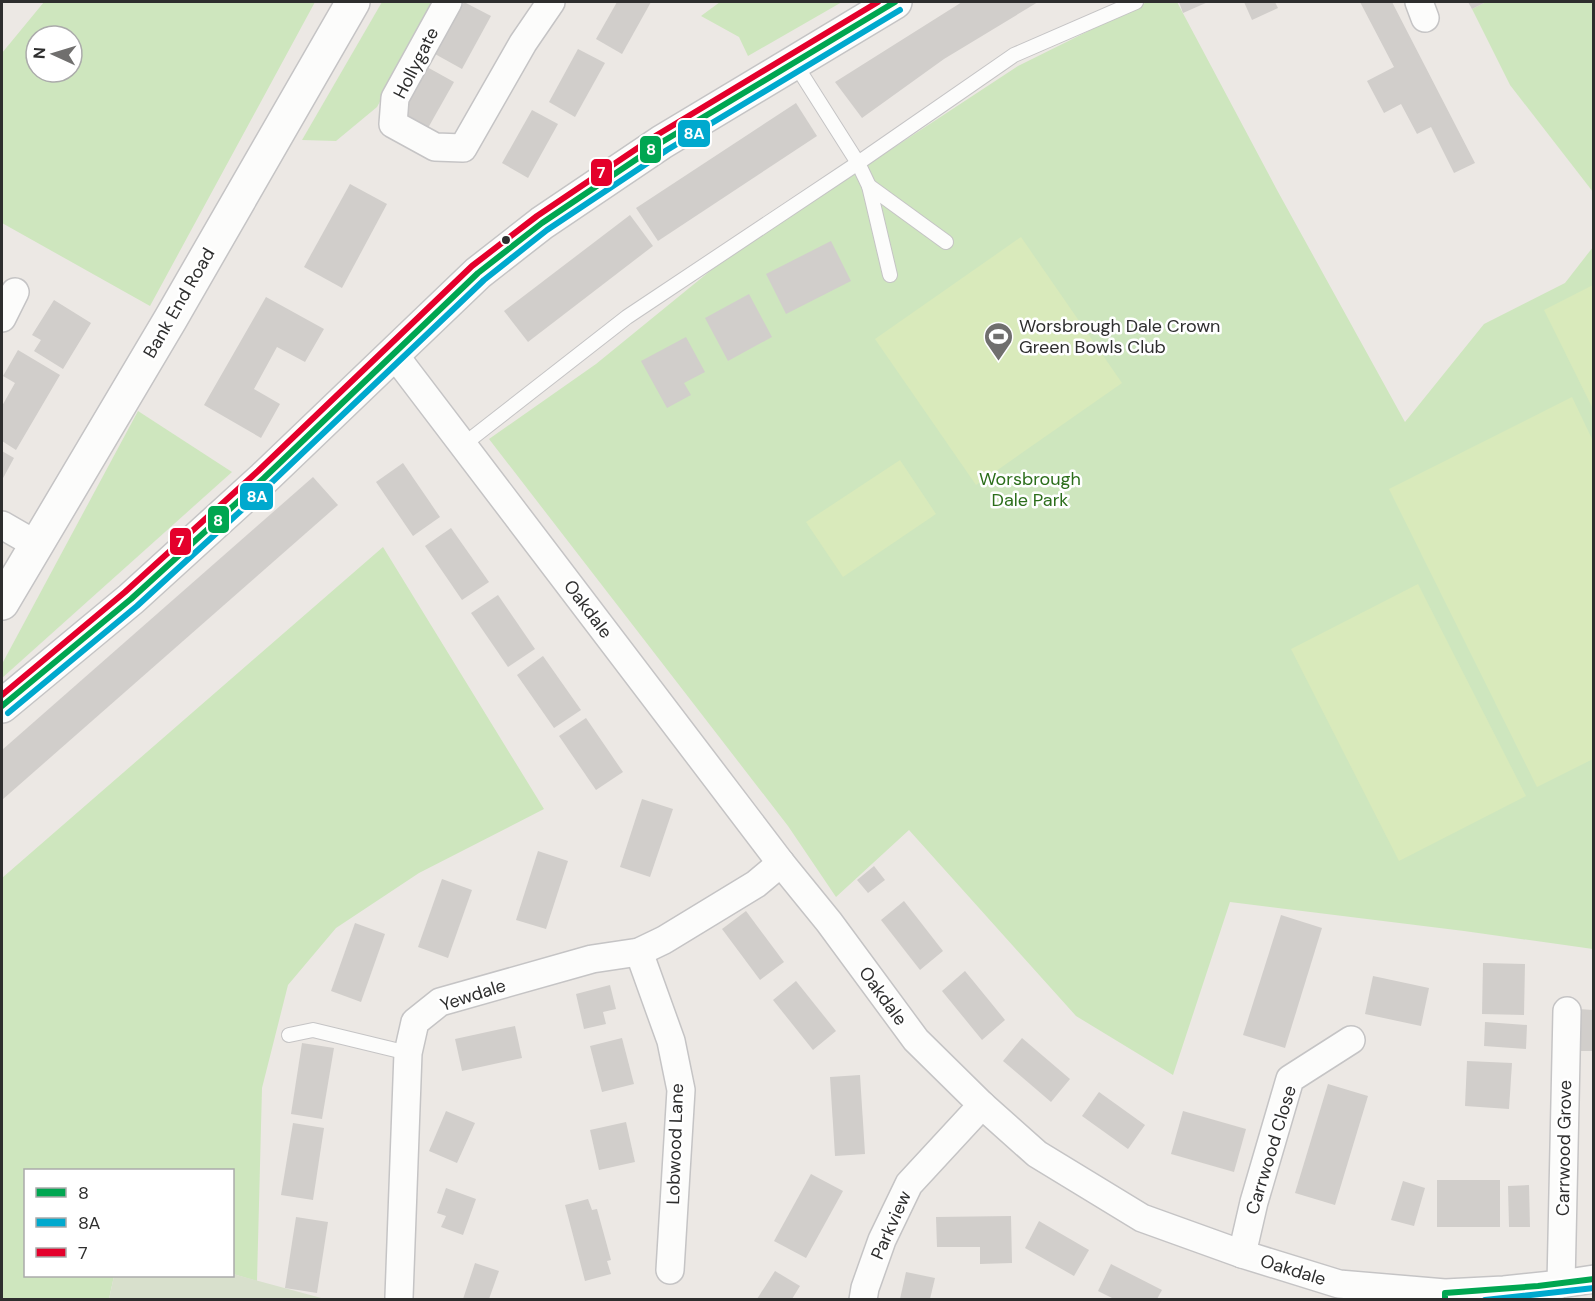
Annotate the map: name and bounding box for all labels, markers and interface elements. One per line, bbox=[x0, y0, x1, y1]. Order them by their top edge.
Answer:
street label: Hollygate bbox=[388, 23, 444, 103]
north arrow bbox=[24, 24, 84, 84]
text: N bbox=[29, 46, 50, 60]
line badge: 8A bbox=[677, 119, 711, 148]
text: 8A bbox=[683, 123, 705, 144]
line badge: 8 bbox=[639, 135, 662, 164]
text: 8 bbox=[646, 139, 656, 160]
line badge: 7 bbox=[590, 158, 613, 187]
text: 7 bbox=[597, 162, 606, 183]
unlabelled marker bbox=[500, 234, 512, 246]
street label: Bank End Road bbox=[138, 244, 220, 362]
place label: Worsbrough Dale Crown Green Bowls Club bbox=[1019, 314, 1220, 359]
sports icon: Worsbrough Dale Crown Green Bowls Club bbox=[982, 320, 1014, 362]
park label: Worsbrough Dale Park bbox=[979, 467, 1081, 512]
line badge: 8A bbox=[239, 482, 274, 511]
text: 8A bbox=[246, 486, 268, 507]
line badge: 8 bbox=[207, 505, 230, 534]
text: 8 bbox=[213, 510, 223, 531]
line badge: 7 bbox=[169, 527, 192, 556]
text: 7 bbox=[176, 531, 185, 552]
street label: Oakdale bbox=[558, 575, 618, 643]
street label: Oakdale bbox=[853, 962, 913, 1030]
street label: Yewdale bbox=[437, 973, 509, 1017]
street label: Carrwood Grove bbox=[1551, 1080, 1577, 1216]
street label: Lobwood Lane bbox=[661, 1083, 689, 1205]
street label: Carrwood Close bbox=[1240, 1083, 1302, 1217]
legend bbox=[24, 1169, 234, 1277]
text: 8 bbox=[78, 1181, 89, 1205]
street label: Parkview bbox=[865, 1187, 917, 1263]
text: 8A bbox=[78, 1211, 100, 1235]
text: 7 bbox=[78, 1241, 88, 1265]
street label: Oakdale bbox=[1257, 1249, 1329, 1291]

